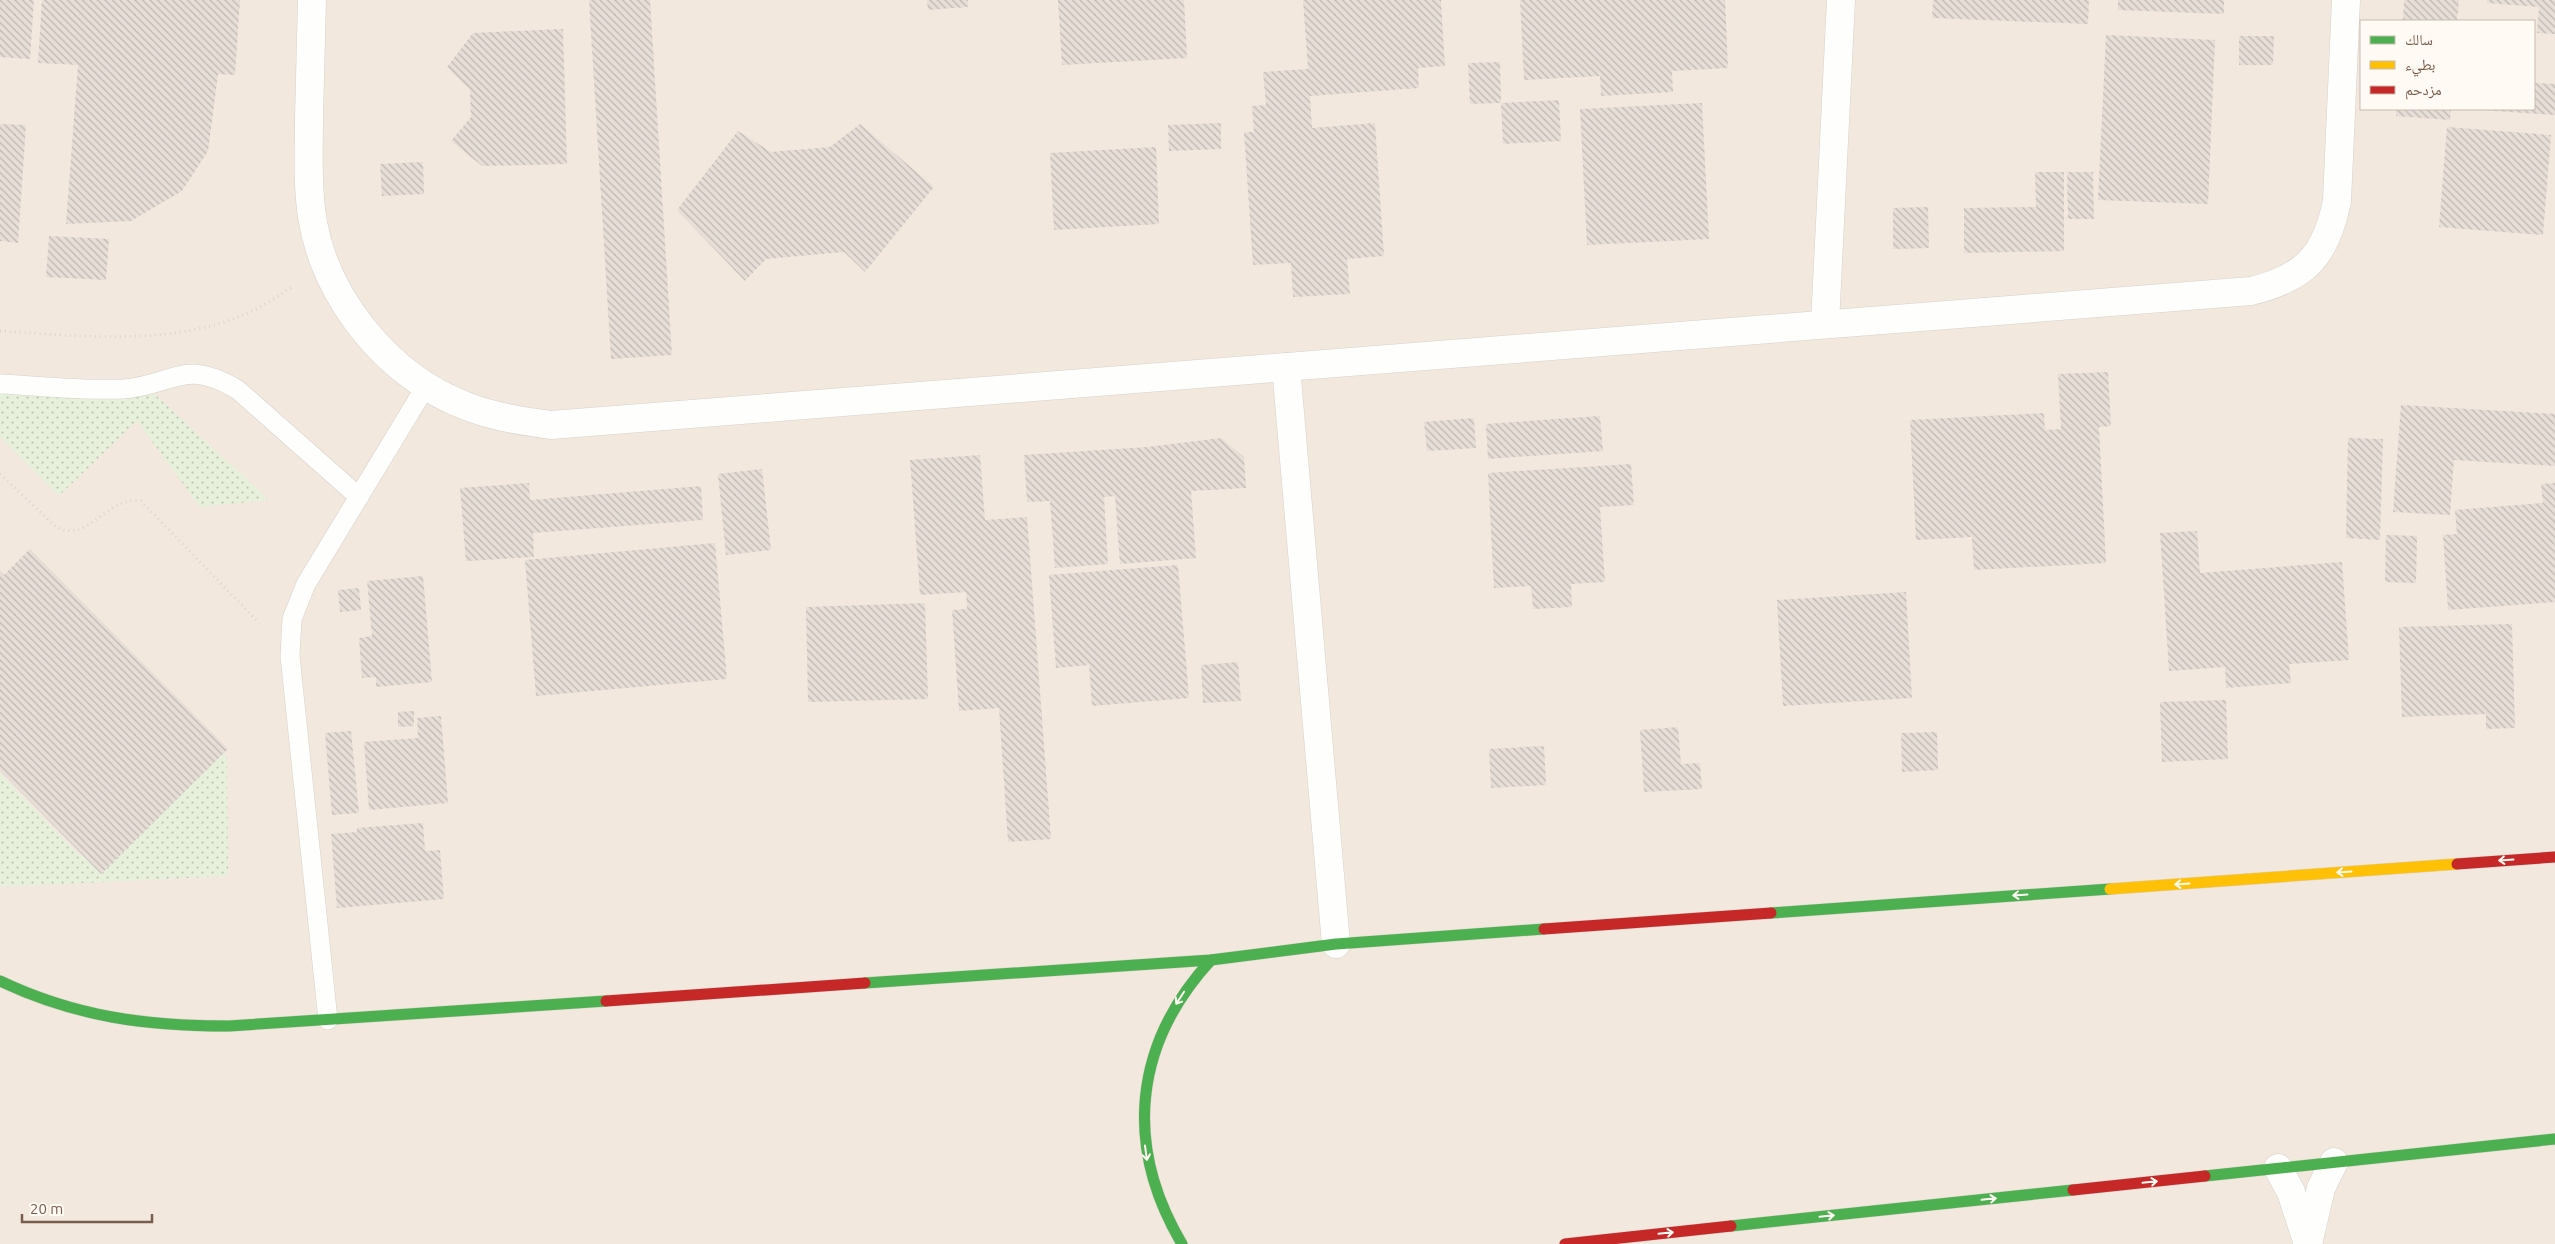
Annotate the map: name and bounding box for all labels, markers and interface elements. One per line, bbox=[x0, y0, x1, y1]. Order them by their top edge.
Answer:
legend bbox=[2360, 20, 2535, 110]
text: سالك bbox=[2405, 31, 2433, 48]
text: بطيء bbox=[2405, 56, 2435, 77]
text: مزدحم bbox=[2405, 81, 2442, 100]
one-way arrow bbox=[2499, 856, 2515, 865]
one-way arrow bbox=[2337, 867, 2353, 877]
one-way arrow bbox=[2174, 879, 2190, 888]
one-way arrow bbox=[2012, 891, 2028, 900]
one-way arrow bbox=[1175, 990, 1185, 1004]
one-way arrow bbox=[1141, 1144, 1151, 1160]
one-way arrow bbox=[2142, 1177, 2158, 1187]
scale bar bbox=[22, 1192, 152, 1224]
one-way arrow bbox=[1980, 1194, 1996, 1204]
text: 20 m bbox=[30, 1200, 63, 1217]
one-way arrow bbox=[1819, 1211, 1835, 1221]
one-way arrow bbox=[1657, 1228, 1673, 1238]

